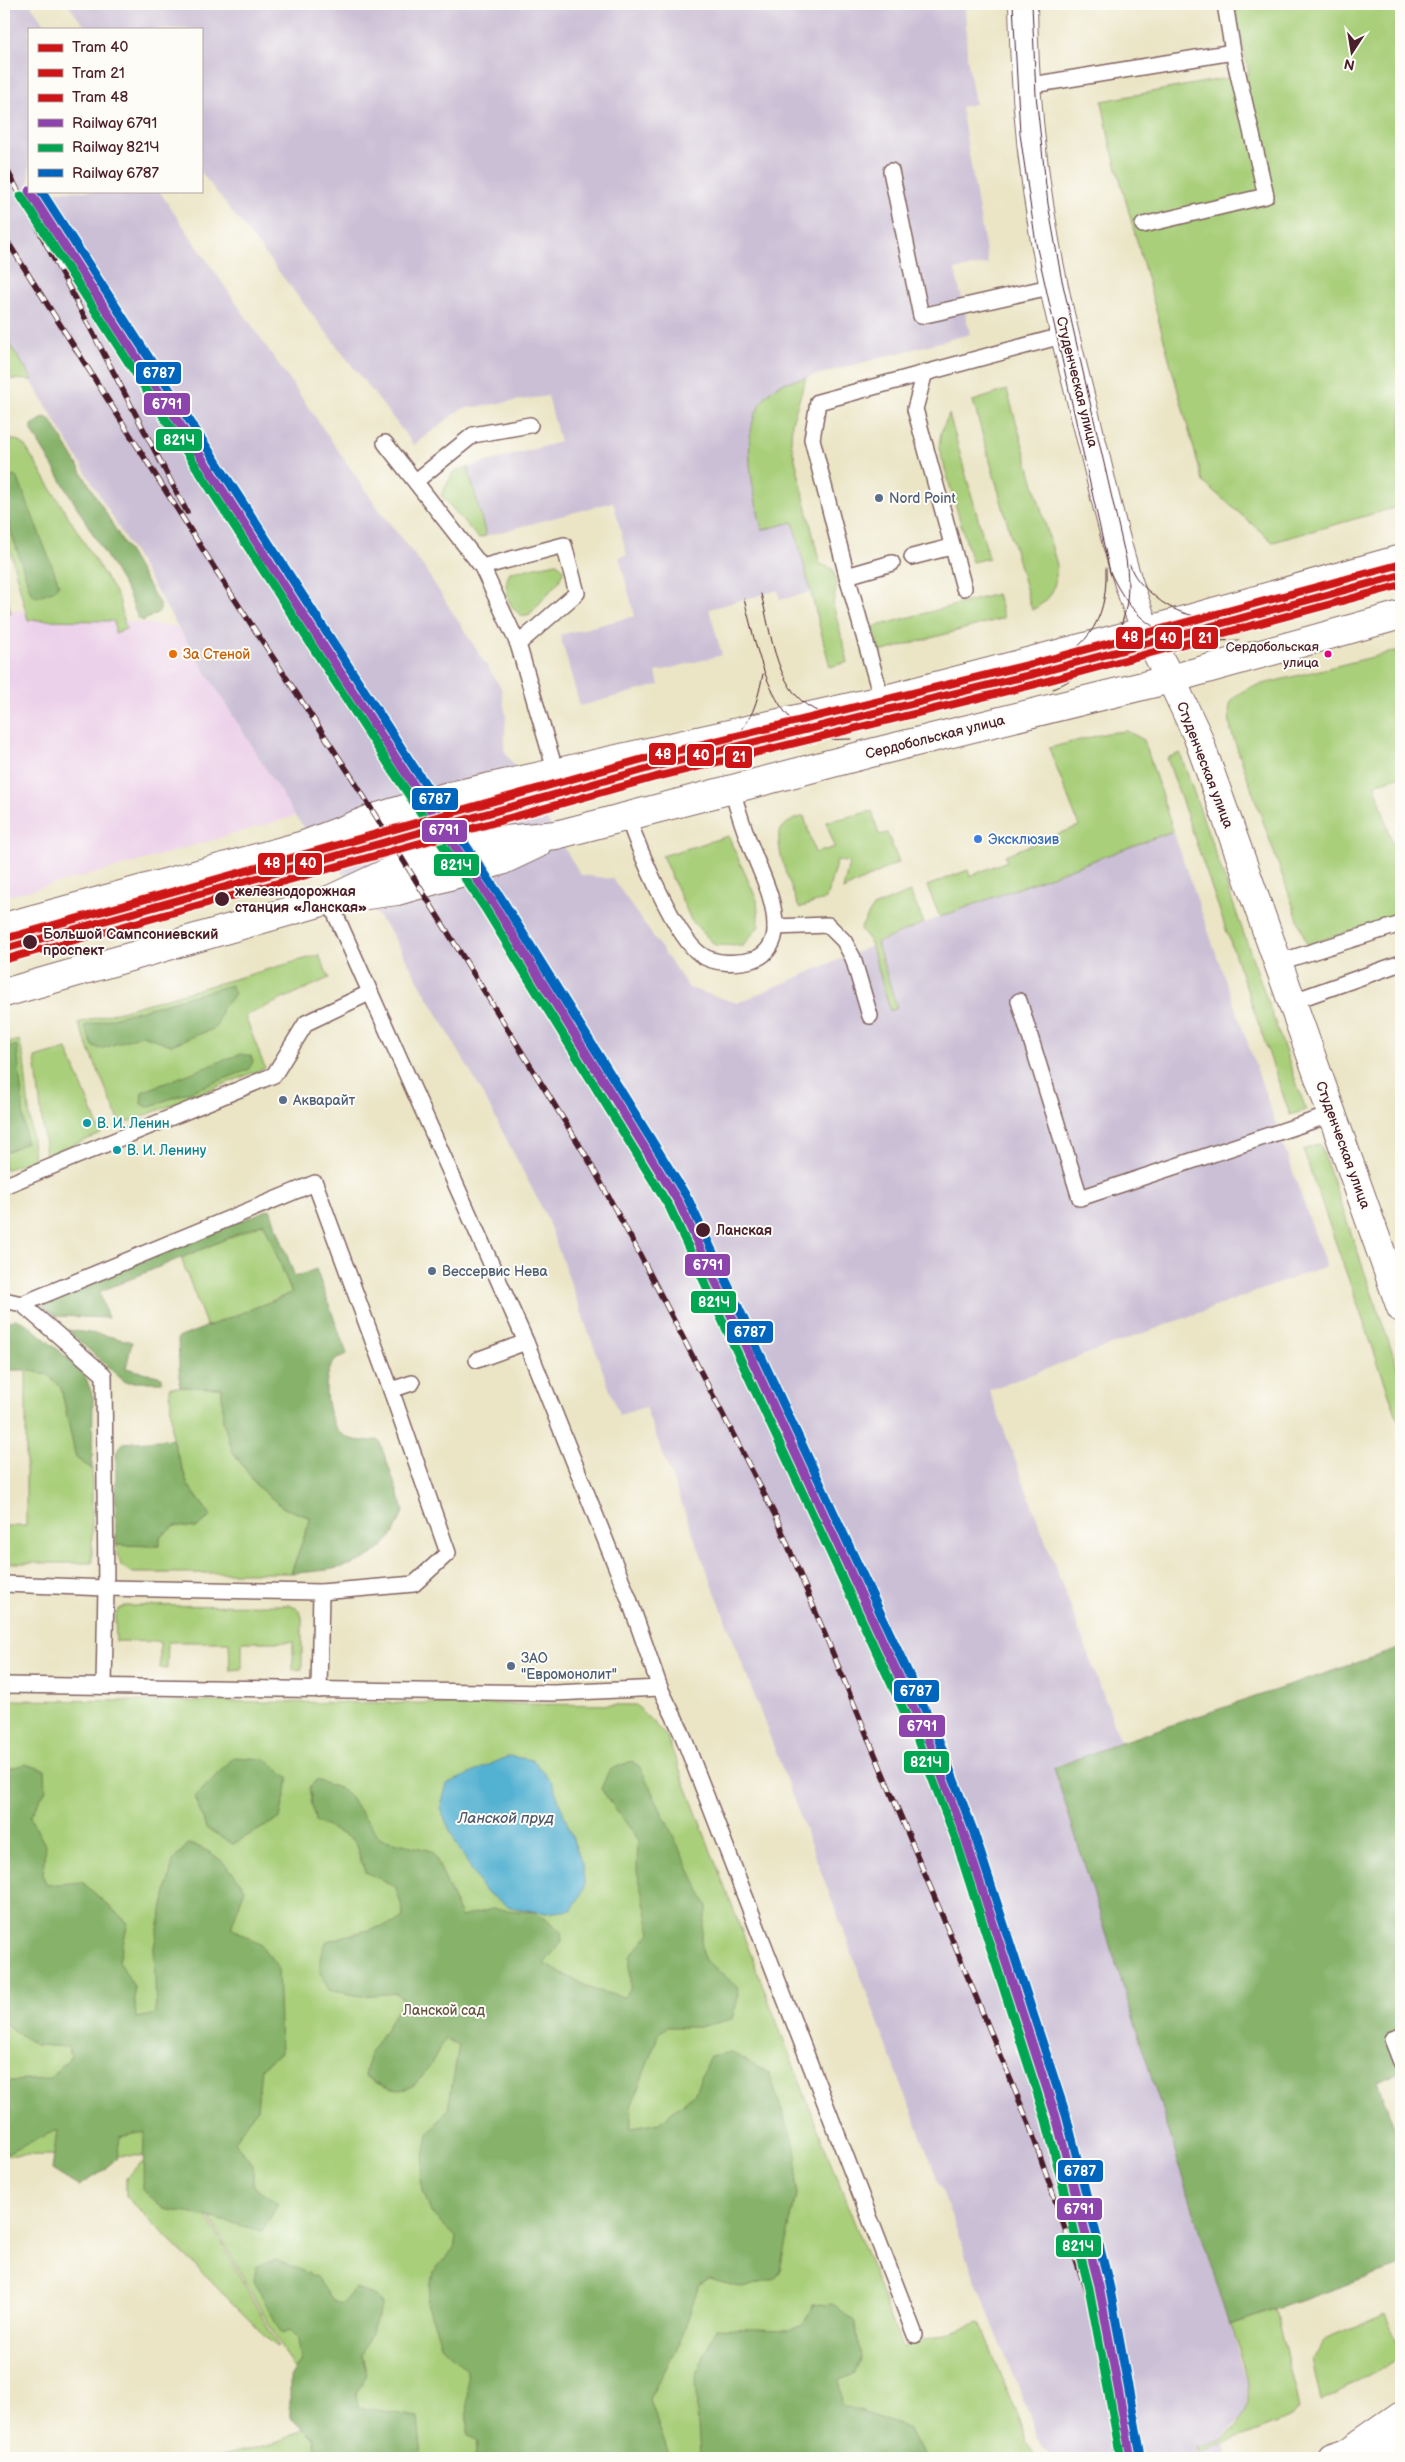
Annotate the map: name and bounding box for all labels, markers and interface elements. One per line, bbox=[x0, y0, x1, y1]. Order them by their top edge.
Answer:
legend bbox=[28, 28, 202, 192]
north arrow bbox=[1328, 28, 1378, 78]
text: Tram 40 bbox=[72, 38, 128, 57]
text: N bbox=[1342, 55, 1356, 74]
text: Tram 21 bbox=[72, 64, 125, 83]
text: Tram 48 bbox=[72, 88, 128, 107]
text: Railway 6791 bbox=[72, 114, 157, 133]
text: Railway 821Ч bbox=[72, 138, 159, 157]
text: Railway 6787 bbox=[72, 164, 160, 183]
street label: Студенческая улица bbox=[1053, 315, 1102, 450]
line badge: 6787 bbox=[135, 361, 182, 385]
text: 6787 bbox=[143, 365, 175, 382]
line badge: 6791 bbox=[143, 392, 191, 416]
text: 6791 bbox=[152, 396, 182, 413]
line badge: 821Ч bbox=[155, 428, 203, 452]
text: 821Ч bbox=[163, 432, 195, 449]
place label: Nord Point bbox=[889, 490, 956, 507]
marker: Nord Point bbox=[873, 492, 885, 504]
line badge: 48 bbox=[1115, 626, 1144, 650]
line badge: 40 bbox=[1154, 626, 1183, 650]
line badge: 21 bbox=[1191, 626, 1219, 650]
text: 48 bbox=[1122, 629, 1138, 646]
text: 40 bbox=[1160, 630, 1177, 647]
text: 21 bbox=[1198, 630, 1212, 647]
place label: Сердобольская улица bbox=[1226, 639, 1319, 671]
place label: За Стеной bbox=[183, 646, 250, 663]
marker: За Стеной bbox=[167, 648, 179, 660]
marker: Сердобольская улица bbox=[1323, 649, 1333, 659]
street label: Студенческая улица bbox=[1173, 699, 1237, 831]
street label: Сердобольская улица bbox=[864, 711, 1007, 763]
line badge: 48 bbox=[648, 742, 677, 766]
line badge: 40 bbox=[686, 743, 715, 767]
line badge: 21 bbox=[724, 745, 753, 769]
text: 48 bbox=[655, 746, 671, 763]
text: 40 bbox=[693, 747, 710, 764]
text: 21 bbox=[732, 749, 746, 766]
line badge: 6787 bbox=[411, 787, 459, 811]
text: 6787 bbox=[419, 791, 451, 808]
line badge: 6791 bbox=[421, 819, 468, 843]
text: 6791 bbox=[429, 822, 459, 839]
place label: Эксклюзив bbox=[988, 831, 1060, 848]
marker: Эксклюзив bbox=[972, 833, 984, 845]
line badge: 48 bbox=[257, 852, 286, 876]
line badge: 40 bbox=[294, 852, 323, 876]
line badge: 821Ч bbox=[433, 853, 480, 877]
text: 48 bbox=[264, 855, 280, 872]
text: 40 bbox=[300, 855, 317, 872]
text: 821Ч bbox=[440, 857, 472, 874]
place label: железнодорожная станция «Ланская» bbox=[235, 883, 367, 916]
marker: железнодорожная станция «Ланская» bbox=[213, 890, 231, 908]
place label: Большой Сампсониевский проспект bbox=[43, 926, 218, 959]
marker: Большой Сампсониевский проспект bbox=[21, 933, 39, 951]
street label: Студенческая улица bbox=[1312, 1079, 1374, 1212]
place label: Акварайт bbox=[292, 1092, 356, 1109]
marker: Акварайт bbox=[277, 1094, 289, 1106]
place label: В. И. Ленин bbox=[97, 1115, 170, 1132]
marker: В. И. Ленин bbox=[81, 1117, 93, 1129]
place label: В. И. Ленину bbox=[127, 1142, 207, 1159]
marker: В. И. Ленину bbox=[111, 1144, 123, 1156]
marker: Ланская bbox=[694, 1221, 712, 1239]
place label: Ланская bbox=[715, 1222, 772, 1239]
line badge: 6791 bbox=[684, 1253, 731, 1277]
text: 6791 bbox=[693, 1257, 723, 1274]
place label: Вессервис Нева bbox=[442, 1263, 548, 1280]
marker: Вессервис Нева bbox=[426, 1265, 438, 1277]
line badge: 821Ч bbox=[690, 1290, 737, 1314]
text: 821Ч bbox=[698, 1294, 730, 1311]
line badge: 6787 bbox=[726, 1320, 774, 1344]
text: 6787 bbox=[734, 1324, 766, 1341]
place label: ЗАО "Евромонолит" bbox=[521, 1650, 617, 1683]
marker: ЗАО "Евромонолит" bbox=[505, 1660, 517, 1672]
line badge: 6787 bbox=[893, 1679, 940, 1703]
text: 6787 bbox=[900, 1683, 932, 1700]
line badge: 6791 bbox=[898, 1714, 946, 1738]
text: 6791 bbox=[907, 1718, 937, 1735]
line badge: 821Ч bbox=[903, 1750, 950, 1774]
text: 821Ч bbox=[910, 1754, 942, 1771]
water label: Ланской пруд bbox=[457, 1809, 554, 1828]
park label: Ланской сад bbox=[402, 2002, 485, 2019]
line badge: 6787 bbox=[1057, 2159, 1104, 2183]
text: 6787 bbox=[1064, 2163, 1096, 2180]
line badge: 6791 bbox=[1056, 2197, 1103, 2221]
text: 6791 bbox=[1064, 2201, 1094, 2218]
line badge: 821Ч bbox=[1055, 2234, 1102, 2258]
text: 821Ч bbox=[1062, 2238, 1094, 2255]

